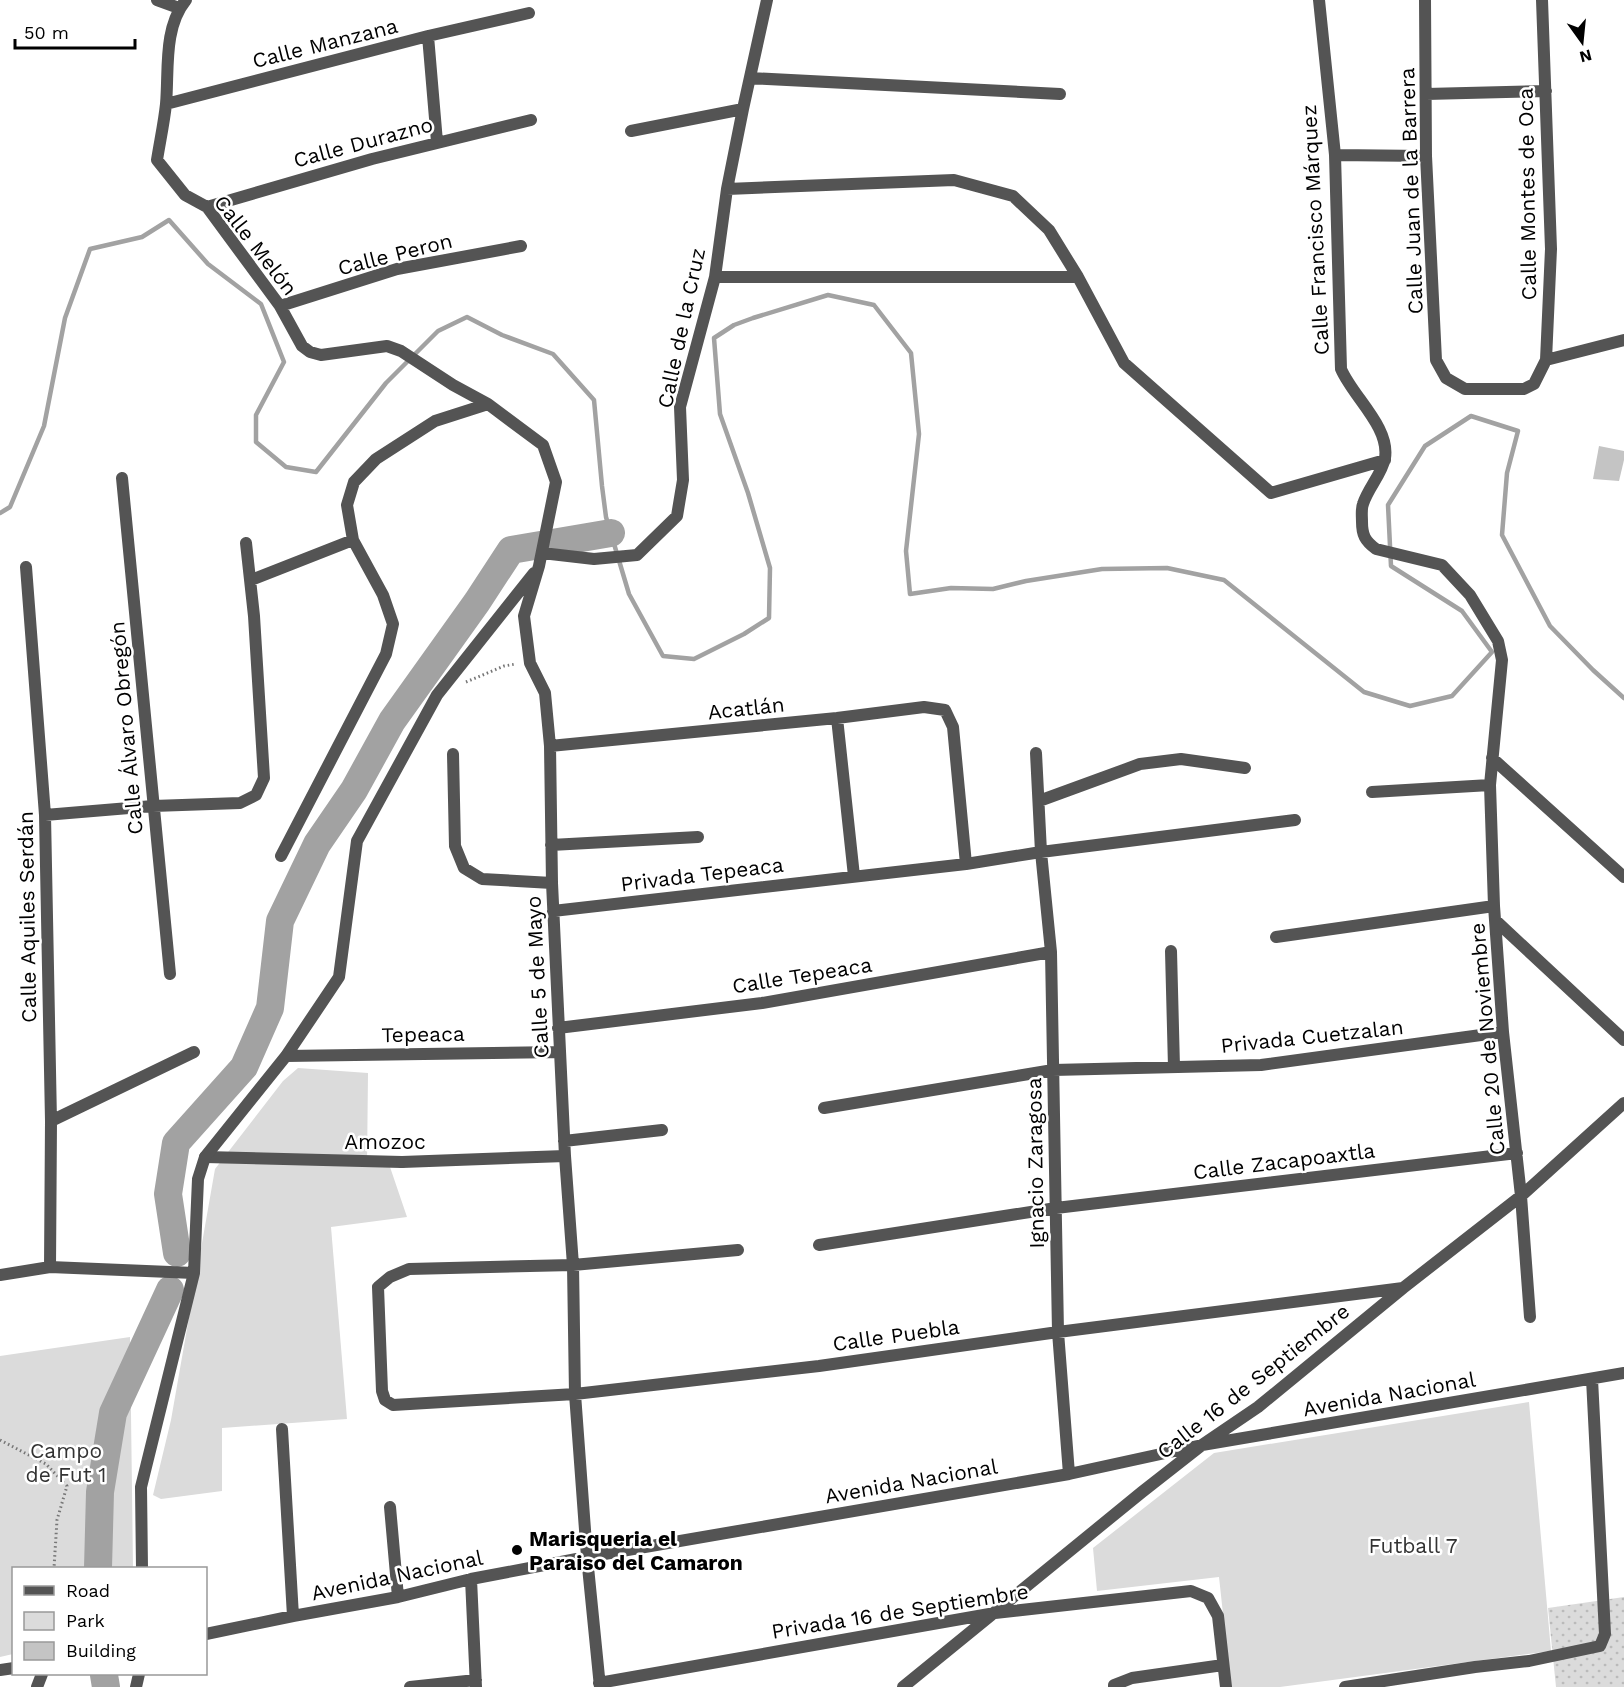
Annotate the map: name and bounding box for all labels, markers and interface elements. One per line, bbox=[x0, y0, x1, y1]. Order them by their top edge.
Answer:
scale bar bbox=[15, 12, 135, 50]
north arrow bbox=[1552, 12, 1612, 72]
street label: Calle Manzana bbox=[250, 13, 400, 73]
text: 50 m bbox=[24, 22, 69, 43]
text: N bbox=[1578, 45, 1594, 67]
street label: Calle Juan de la Barrera bbox=[1394, 67, 1428, 315]
street label: Calle Montes de Oca bbox=[1513, 87, 1541, 300]
street label: Calle Francisco Márquez bbox=[1296, 104, 1334, 356]
street label: Calle Durazno bbox=[290, 111, 436, 173]
street label: Calle Melón bbox=[209, 190, 303, 300]
street label: Calle Peron bbox=[335, 228, 455, 280]
street label: Calle de la Cruz bbox=[652, 246, 710, 410]
street label: Calle Álvaro Obregón bbox=[104, 620, 148, 836]
street label: Acatlán bbox=[706, 692, 786, 724]
street label: Calle Aquiles Serdán bbox=[13, 811, 41, 1023]
street label: Privada Tepeaca bbox=[619, 852, 785, 896]
street label: Calle 5 de Mayo bbox=[520, 895, 554, 1059]
street label: Calle 20 de Noviembre bbox=[1464, 922, 1510, 1156]
street label: Calle Tepeaca bbox=[730, 952, 874, 998]
street label: Privada Cuetzalan bbox=[1219, 1014, 1405, 1058]
street label: Tepeaca bbox=[381, 1021, 465, 1047]
street label: Ignacio Zaragosa bbox=[1021, 1077, 1049, 1249]
street label: Amozoc bbox=[344, 1129, 426, 1154]
street label: Calle Zacapoaxtla bbox=[1192, 1137, 1377, 1185]
street label: Calle 16 de Septiembre bbox=[1152, 1298, 1354, 1464]
street label: Calle Puebla bbox=[831, 1314, 961, 1356]
street label: Avenida Nacional bbox=[1301, 1366, 1478, 1422]
park label: Campo de Fut 1 bbox=[25, 1438, 107, 1487]
street label: Avenida Nacional bbox=[823, 1453, 1000, 1509]
place label: Marisqueria el Paraiso del Camaron bbox=[529, 1526, 743, 1575]
park label: Futball 7 bbox=[1369, 1533, 1458, 1558]
marker: Marisqueria el Paraiso del Camaron bbox=[510, 1543, 524, 1557]
street label: Avenida Nacional bbox=[309, 1544, 486, 1605]
legend bbox=[12, 1567, 207, 1675]
street label: Privada 16 de Septiembre bbox=[770, 1578, 1030, 1644]
text: Road bbox=[66, 1580, 110, 1601]
text: Park bbox=[66, 1610, 105, 1631]
text: Building bbox=[66, 1640, 136, 1661]

